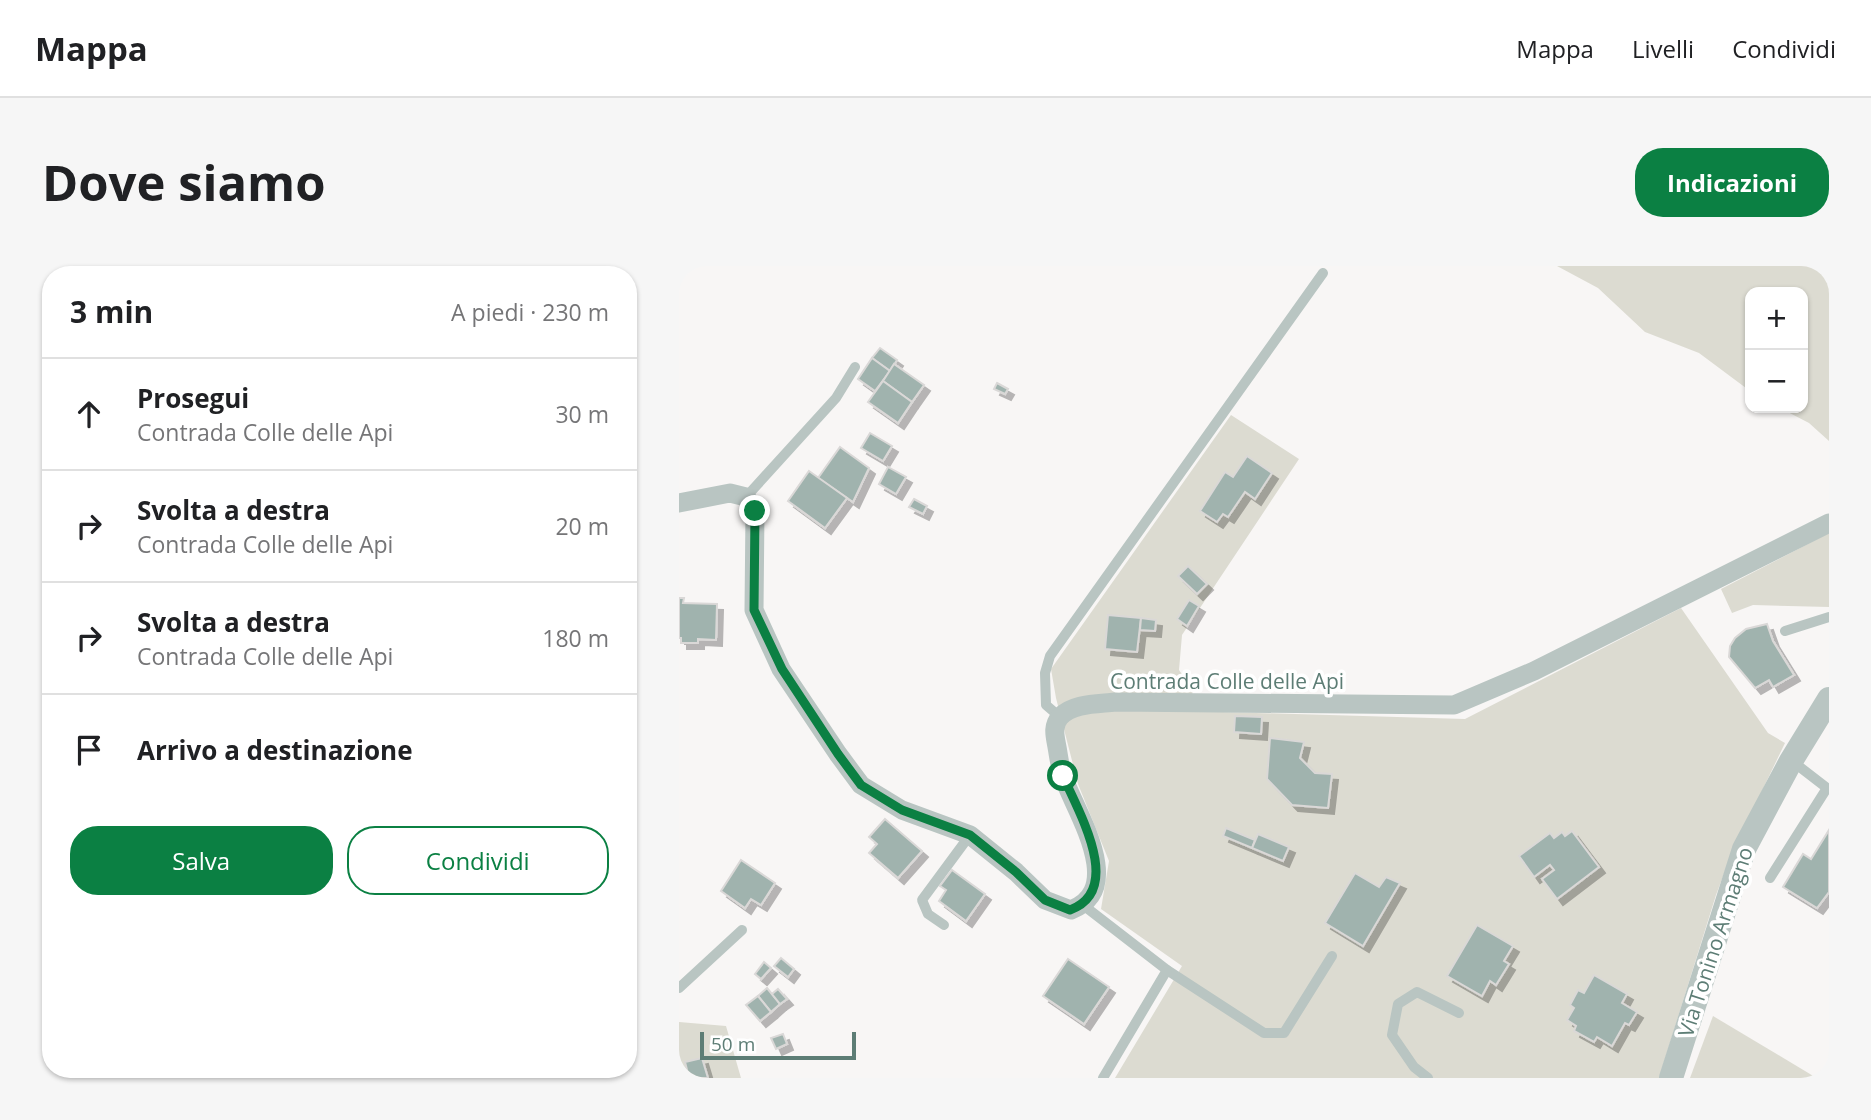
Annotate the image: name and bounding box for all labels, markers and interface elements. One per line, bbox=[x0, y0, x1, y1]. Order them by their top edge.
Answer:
text: Mappa bbox=[35, 26, 148, 71]
text: Mappa bbox=[1516, 32, 1594, 65]
text: Livelli bbox=[1632, 32, 1694, 65]
text: Condividi bbox=[1732, 32, 1836, 65]
button: Indicazioni bbox=[1635, 148, 1829, 217]
text: Dove siamo bbox=[42, 149, 326, 215]
map controls bbox=[1745, 287, 1808, 413]
button: + bbox=[1745, 287, 1808, 350]
text: 3 min bbox=[70, 291, 153, 332]
text: A piedi · 230 m bbox=[451, 296, 609, 328]
button: − bbox=[1745, 350, 1808, 413]
text: Prosegui bbox=[137, 380, 249, 416]
icon: ahead bbox=[70, 395, 108, 433]
text: 30 m bbox=[555, 398, 609, 430]
text: Contrada Colle delle Api bbox=[137, 416, 393, 448]
text: Svolta a destra bbox=[137, 492, 330, 528]
route end bbox=[739, 495, 770, 526]
icon: right bbox=[70, 507, 108, 545]
text: 20 m bbox=[555, 510, 609, 542]
text: Contrada Colle delle Api bbox=[137, 528, 393, 560]
text: Svolta a destra bbox=[137, 604, 330, 640]
icon: right bbox=[70, 619, 108, 657]
text: 180 m bbox=[542, 622, 609, 654]
text: Contrada Colle delle Api bbox=[137, 640, 393, 672]
street label: Contrada Colle delle Api bbox=[1110, 667, 1344, 695]
icon: arrive bbox=[70, 731, 108, 769]
text: Arrivo a destinazione bbox=[137, 732, 413, 768]
route start bbox=[1047, 760, 1078, 791]
button: Salva bbox=[70, 826, 333, 895]
button: Condividi bbox=[347, 826, 609, 895]
street label: Via Tonino Armagno bbox=[1671, 843, 1759, 1040]
scale bar bbox=[700, 1029, 856, 1061]
text: 50 m bbox=[711, 1031, 755, 1057]

